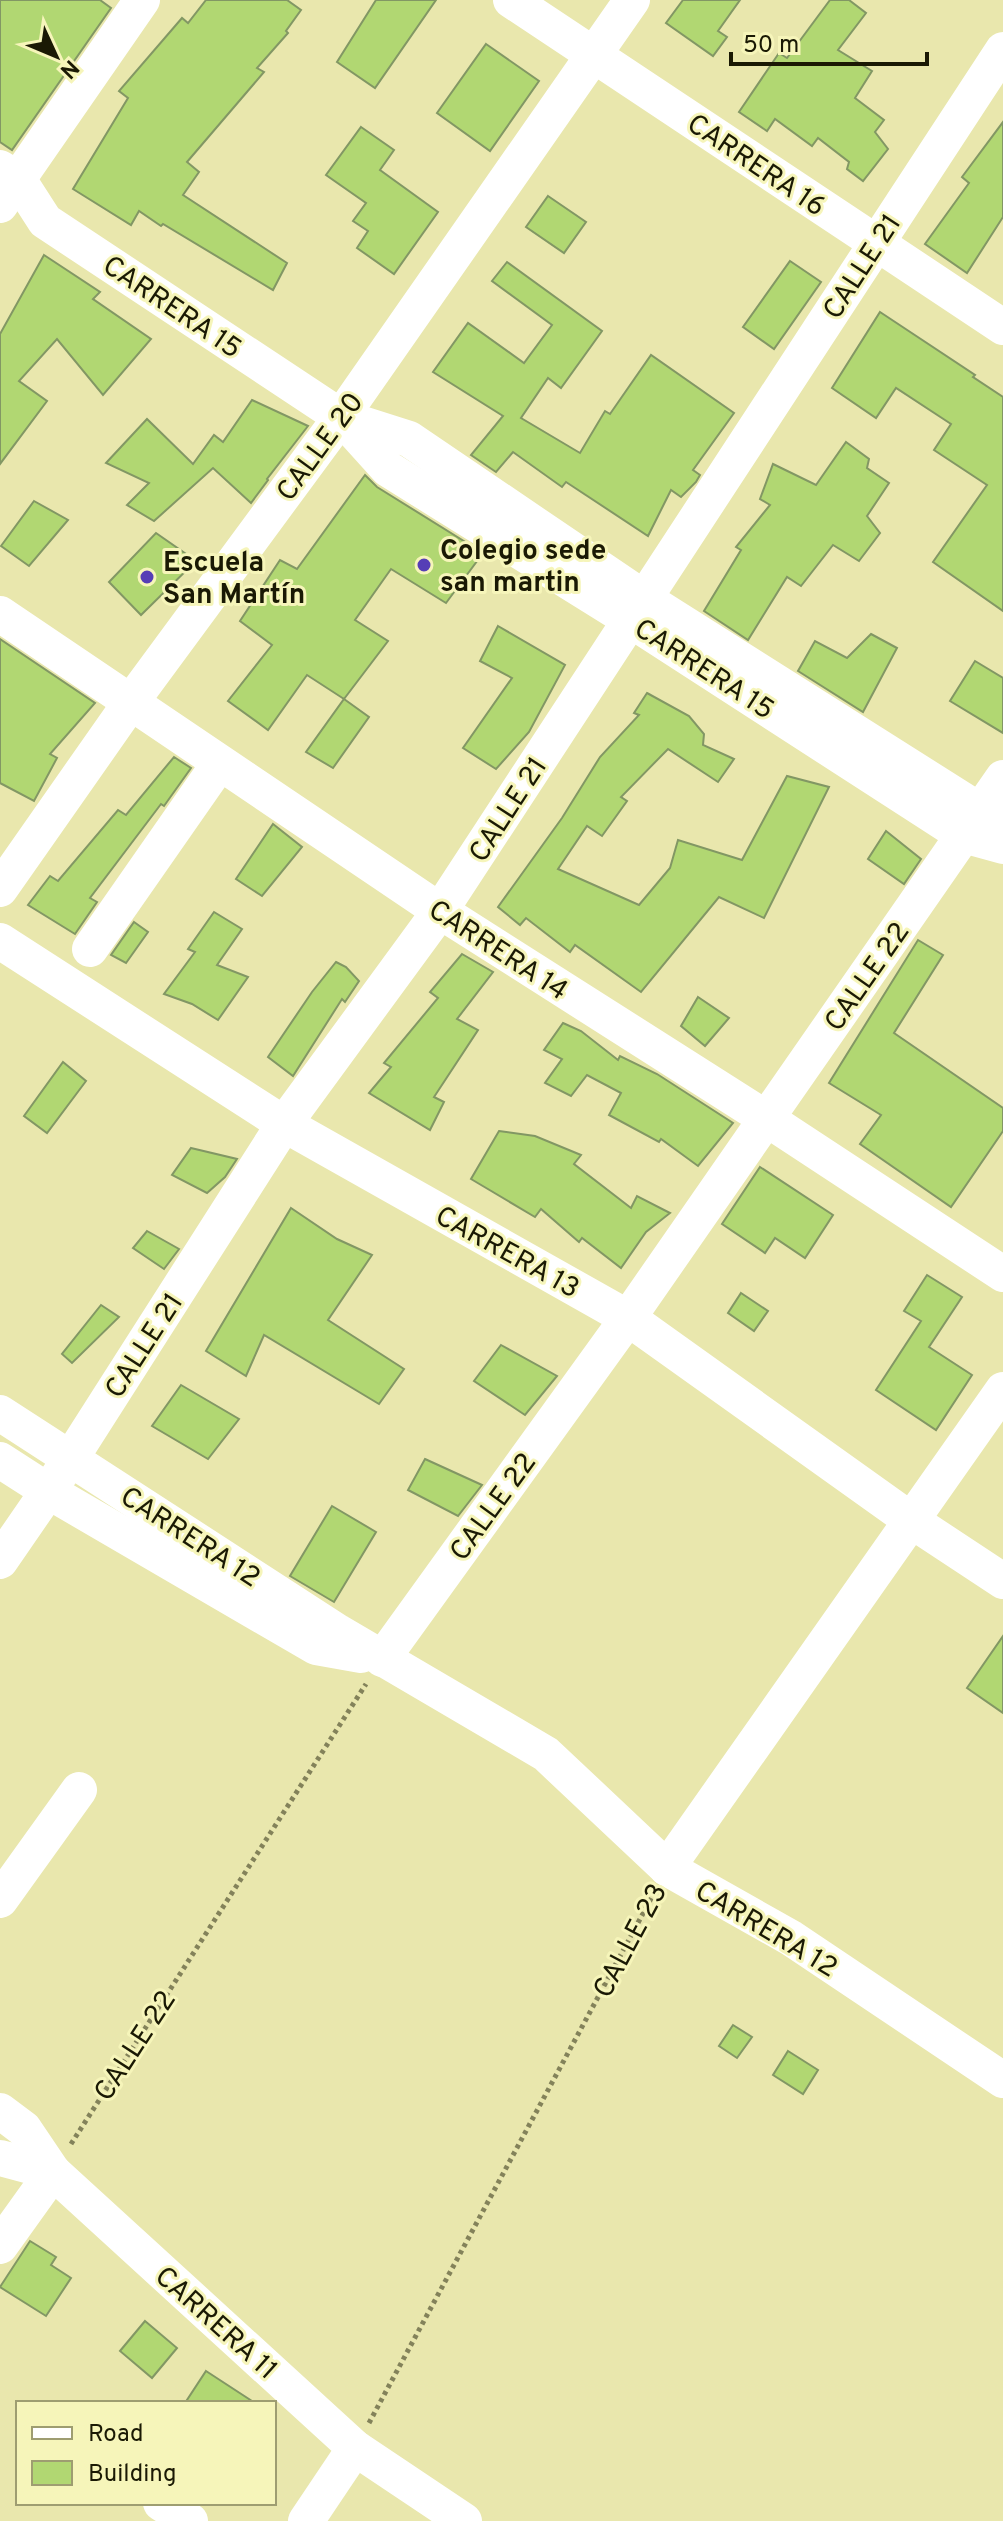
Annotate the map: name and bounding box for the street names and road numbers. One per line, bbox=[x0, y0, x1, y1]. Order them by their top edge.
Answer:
street label: CARRERA 16 bbox=[679, 107, 831, 226]
street label: CALLE 21 bbox=[816, 208, 911, 327]
street label: CARRERA 15 bbox=[95, 249, 248, 368]
street label: CALLE 20 bbox=[270, 386, 373, 509]
street label: CARRERA 15 bbox=[626, 612, 780, 729]
street label: CALLE 21 bbox=[462, 751, 557, 870]
street label: CARRERA 14 bbox=[421, 893, 574, 1010]
street label: CALLE 22 bbox=[818, 916, 919, 1039]
street label: CARRERA 13 bbox=[428, 1199, 585, 1308]
street label: CALLE 21 bbox=[98, 1287, 193, 1406]
street label: CALLE 22 bbox=[443, 1447, 546, 1569]
street label: CARRERA 12 bbox=[113, 1480, 266, 1597]
street label: CARRERA 12 bbox=[688, 1874, 843, 1987]
street label: CALLE 23 bbox=[586, 1878, 677, 2005]
street label: CALLE 22 bbox=[87, 1984, 186, 2109]
street label: CARRERA 11 bbox=[146, 2260, 284, 2389]

